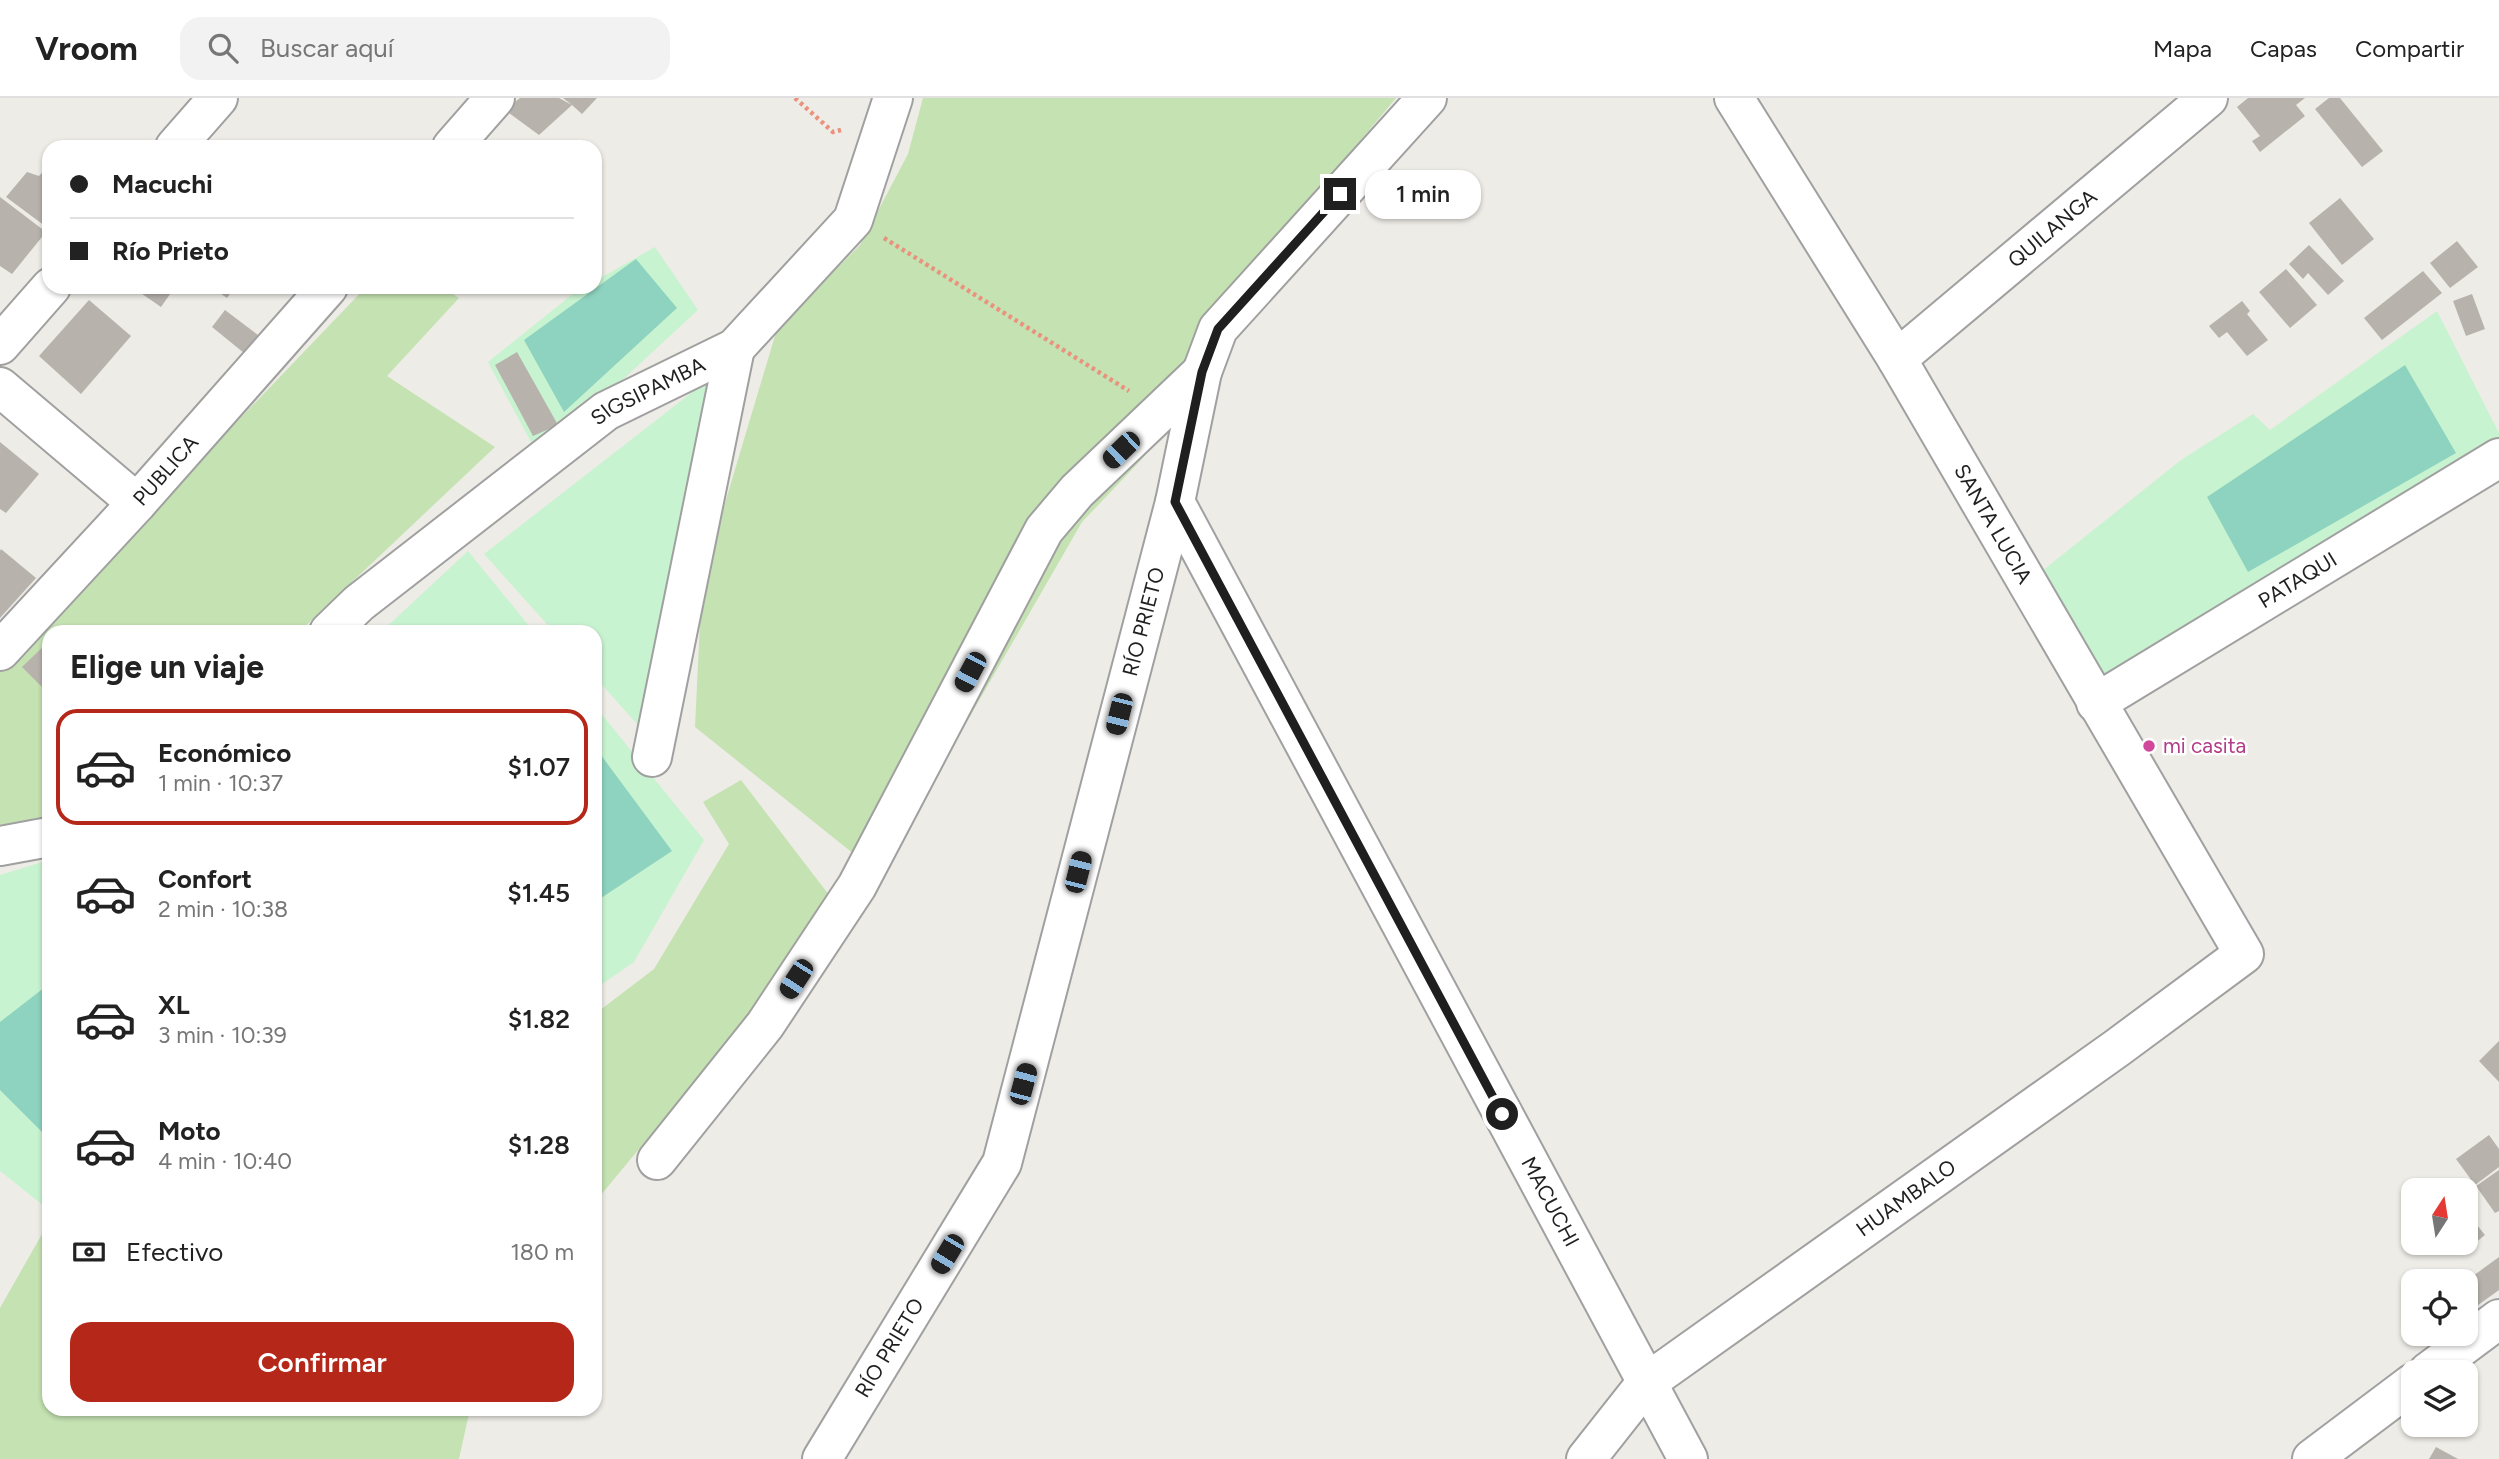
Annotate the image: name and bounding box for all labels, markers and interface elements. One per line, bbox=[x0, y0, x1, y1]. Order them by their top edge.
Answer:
search box bbox=[180, 17, 670, 80]
text: Vroom bbox=[35, 29, 138, 68]
icon: search bbox=[204, 29, 242, 67]
text: Buscar aquí bbox=[260, 32, 394, 64]
text: Mapa bbox=[2153, 34, 2212, 63]
text: Capas bbox=[2250, 34, 2317, 63]
text: Compartir bbox=[2355, 34, 2464, 63]
text: Macuchi bbox=[112, 168, 213, 200]
callout: 1 min bbox=[1364, 170, 1480, 218]
route end bbox=[1324, 178, 1356, 210]
text: 1 min bbox=[1396, 180, 1450, 208]
street label: QUILANGA bbox=[2003, 184, 2102, 273]
text: Río Prieto bbox=[112, 235, 229, 267]
street label: SIGSIPAMBA bbox=[586, 352, 709, 430]
car bbox=[1099, 428, 1144, 472]
street label: PUBLICA bbox=[128, 430, 203, 511]
street label: SANTA LUCIA bbox=[1949, 460, 2038, 588]
street label: PATAQUI bbox=[2254, 547, 2341, 613]
street label: RÍO PRIETO bbox=[1117, 564, 1169, 679]
text: Elige un viaje bbox=[70, 648, 264, 686]
car bbox=[951, 649, 990, 695]
car bbox=[1104, 691, 1135, 737]
place label: mi casita bbox=[2163, 733, 2246, 758]
icon: car bbox=[74, 736, 137, 799]
text: Económico bbox=[158, 737, 291, 769]
marker: mi casita bbox=[2141, 738, 2157, 754]
text: $1.07 bbox=[508, 751, 570, 783]
text: 1 min · 10:37 bbox=[158, 769, 283, 797]
car bbox=[1063, 849, 1094, 895]
icon: car bbox=[74, 862, 137, 925]
text: Confort bbox=[158, 863, 252, 895]
text: $1.45 bbox=[507, 877, 570, 909]
text: 2 min · 10:38 bbox=[158, 895, 288, 923]
car bbox=[776, 956, 817, 1002]
icon: car bbox=[74, 988, 137, 1051]
text: XL bbox=[158, 989, 190, 1021]
text: $1.82 bbox=[508, 1003, 570, 1035]
text: 3 min · 10:39 bbox=[158, 1021, 287, 1049]
car bbox=[1008, 1061, 1039, 1107]
route start bbox=[1486, 1098, 1518, 1130]
icon: car bbox=[74, 1114, 137, 1177]
text: Moto bbox=[158, 1115, 221, 1147]
text: $1.28 bbox=[508, 1129, 570, 1161]
text: 4 min · 10:40 bbox=[158, 1147, 292, 1175]
street label: MACUCHI bbox=[1516, 1152, 1585, 1251]
street label: HUAMBALO bbox=[1851, 1154, 1961, 1242]
north arrow bbox=[2401, 1178, 2478, 1255]
map controls bbox=[2401, 1178, 2478, 1437]
car bbox=[928, 1231, 967, 1277]
icon: cash bbox=[70, 1233, 108, 1271]
text: Efectivo bbox=[126, 1236, 223, 1268]
text: 180 m bbox=[510, 1238, 574, 1266]
button: locate bbox=[2401, 1269, 2478, 1346]
street label: RÍO PRIETO bbox=[849, 1293, 929, 1402]
button: Confirmar bbox=[70, 1322, 574, 1402]
button: layers bbox=[2401, 1360, 2478, 1437]

